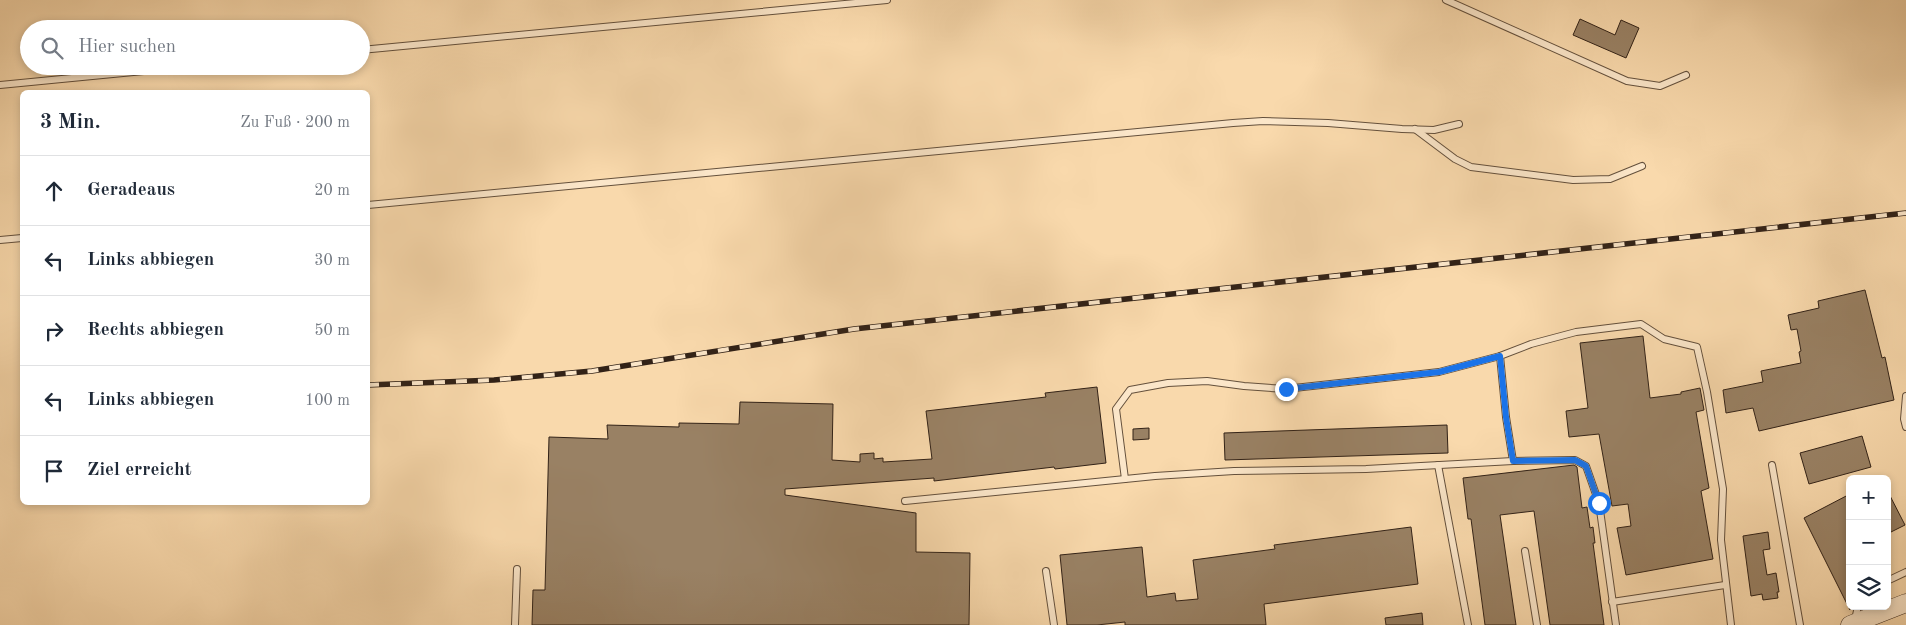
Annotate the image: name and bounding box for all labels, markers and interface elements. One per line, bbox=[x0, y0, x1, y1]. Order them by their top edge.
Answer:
search box bbox=[20, 20, 370, 75]
icon: search bbox=[38, 34, 66, 62]
text: Hier suchen bbox=[78, 38, 176, 57]
text: 3 Min. bbox=[40, 112, 101, 133]
text: Zu Fuß · 200 m bbox=[240, 115, 350, 131]
icon: ahead bbox=[40, 177, 68, 205]
text: Geradeaus bbox=[87, 181, 175, 200]
text: 20 m bbox=[314, 183, 350, 199]
icon: left bbox=[40, 247, 68, 275]
text: Links abbiegen bbox=[87, 251, 214, 270]
text: 30 m bbox=[314, 253, 350, 269]
icon: right bbox=[40, 317, 68, 345]
text: Rechts abbiegen bbox=[87, 321, 224, 340]
text: 50 m bbox=[314, 323, 350, 339]
route end bbox=[1275, 378, 1298, 401]
icon: left bbox=[40, 387, 68, 415]
text: Links abbiegen bbox=[87, 391, 214, 410]
text: 100 m bbox=[305, 393, 350, 409]
icon: arrive bbox=[40, 457, 68, 485]
text: Ziel erreicht bbox=[87, 461, 192, 480]
map controls bbox=[1846, 475, 1891, 610]
button: + bbox=[1846, 475, 1891, 520]
route start bbox=[1588, 492, 1611, 515]
button: − bbox=[1846, 520, 1891, 565]
button: layers bbox=[1846, 565, 1891, 610]

